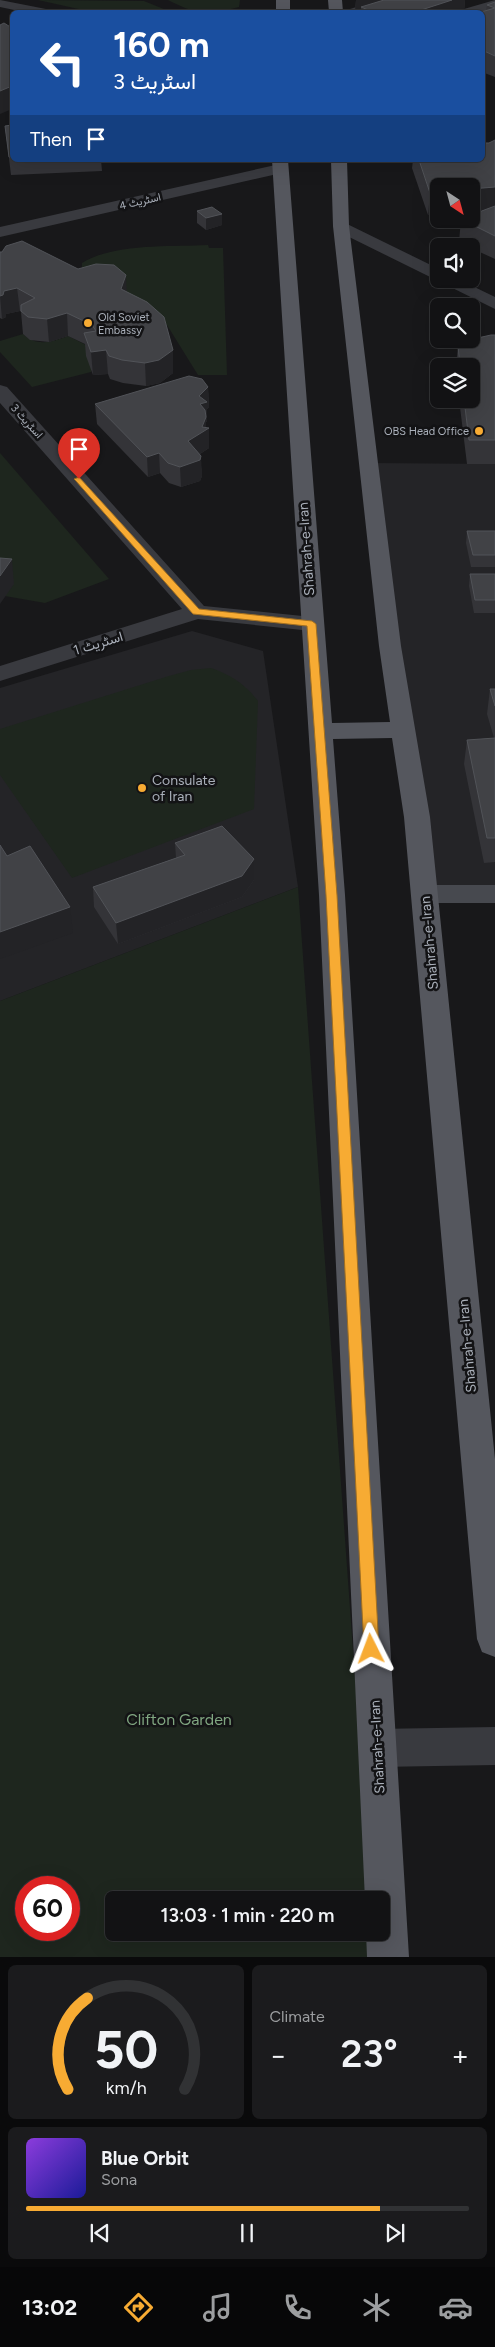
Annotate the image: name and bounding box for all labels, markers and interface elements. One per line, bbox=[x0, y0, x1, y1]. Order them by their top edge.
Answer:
text: 160 m bbox=[113, 24, 210, 66]
icon: left bbox=[30, 30, 95, 95]
text: اسٹریٹ 3 bbox=[113, 68, 196, 95]
icon: arrive bbox=[82, 125, 110, 153]
text: Then bbox=[30, 128, 72, 151]
north arrow bbox=[430, 178, 480, 228]
map controls bbox=[430, 178, 480, 408]
street label: اسٹریٹ 4 bbox=[118, 190, 162, 213]
button: sound bbox=[430, 238, 480, 288]
button: search bbox=[430, 298, 480, 348]
place label: Old Soviet Embassy bbox=[98, 311, 150, 337]
marker: Old Soviet Embassy bbox=[82, 317, 94, 329]
button: layers bbox=[430, 358, 480, 408]
street label: اسٹریٹ 3 bbox=[8, 402, 45, 441]
place label: OBS Head Office bbox=[384, 425, 469, 438]
marker: OBS Head Office bbox=[473, 425, 485, 437]
pin bbox=[58, 428, 100, 479]
icon: arrive bbox=[65, 435, 93, 463]
street label: Shahrah-e-Iran bbox=[295, 501, 318, 596]
street label: اسٹریٹ 1 bbox=[71, 628, 125, 659]
place label: Consulate of Iran bbox=[152, 772, 216, 805]
marker: Consulate of Iran bbox=[136, 782, 148, 794]
street label: Shahrah-e-Iran bbox=[417, 895, 442, 990]
street label: Shahrah-e-Iran bbox=[455, 1298, 480, 1393]
position arrow bbox=[344, 1622, 396, 1674]
street label: Shahrah-e-Iran bbox=[367, 1699, 388, 1794]
park label: Clifton Garden bbox=[126, 1710, 232, 1729]
speed limit sign: 60 bbox=[15, 1876, 80, 1941]
text: 13:03 · 1 min · 220 m bbox=[160, 1904, 335, 1927]
text: Climate bbox=[270, 2007, 325, 2026]
text: 50 bbox=[94, 2019, 158, 2081]
text: 23° bbox=[341, 2031, 398, 2077]
text: − bbox=[270, 2038, 287, 2072]
text: + bbox=[452, 2038, 469, 2072]
text: km/h bbox=[105, 2077, 146, 2098]
text: Blue Orbit bbox=[101, 2147, 189, 2170]
text: Sona bbox=[101, 2170, 137, 2189]
icon: previous bbox=[86, 2219, 114, 2247]
icon: pause bbox=[233, 2219, 261, 2247]
icon: next bbox=[381, 2219, 409, 2247]
icon: directions bbox=[121, 2290, 156, 2325]
icon: music bbox=[200, 2290, 235, 2325]
icon: phone bbox=[280, 2290, 315, 2325]
icon: climate bbox=[359, 2290, 394, 2325]
icon: car bbox=[438, 2290, 473, 2325]
text: 13:02 bbox=[22, 2294, 77, 2321]

